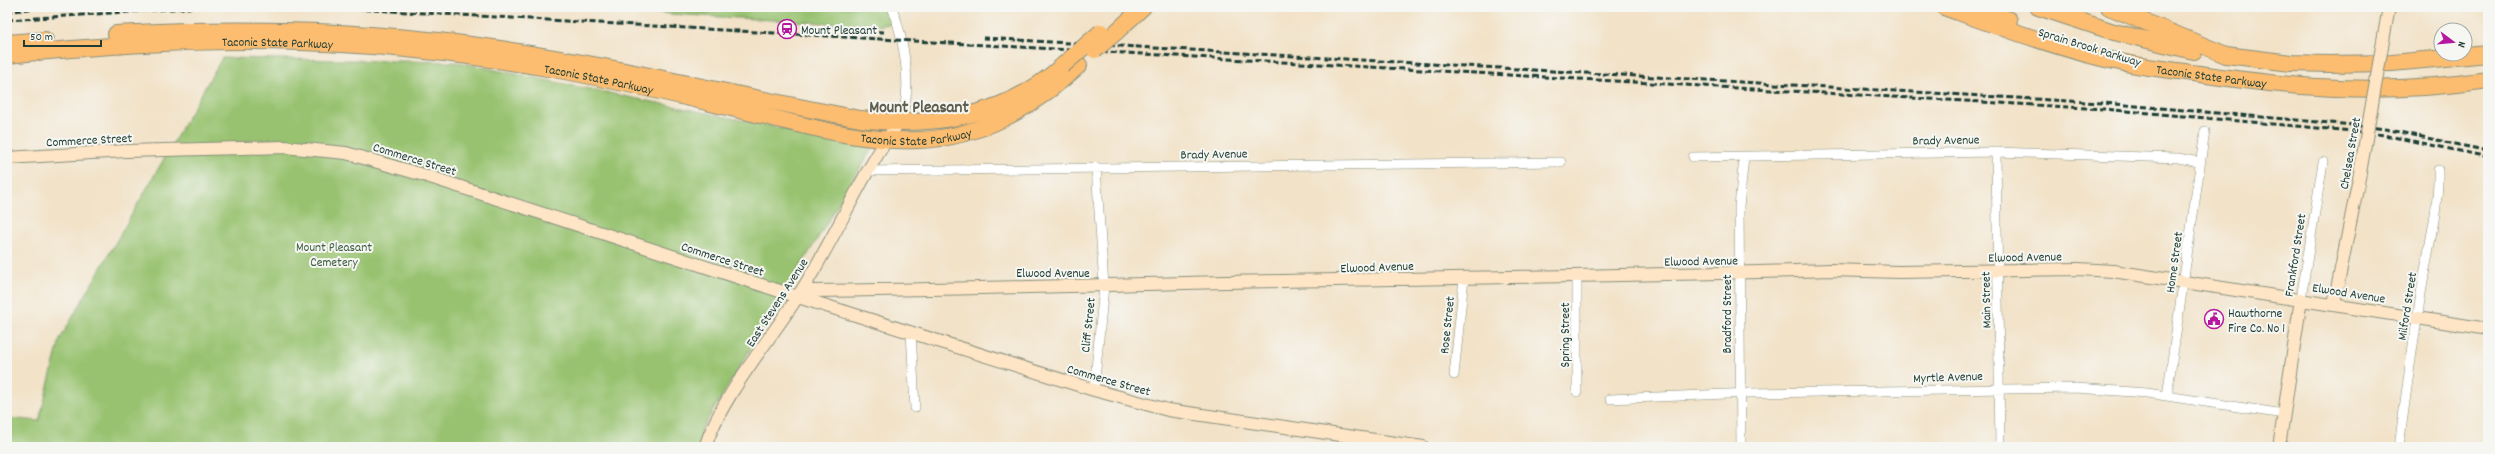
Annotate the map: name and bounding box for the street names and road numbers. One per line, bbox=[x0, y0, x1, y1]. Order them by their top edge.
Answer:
street label: Sprain Brook Parkway bbox=[2035, 24, 2144, 73]
street label: Taconic State Parkway bbox=[222, 34, 334, 55]
street label: Taconic State Parkway bbox=[542, 61, 656, 101]
street label: Taconic State Parkway bbox=[2155, 61, 2268, 95]
street label: Chelsea Street bbox=[2336, 116, 2367, 191]
street label: Taconic State Parkway bbox=[859, 124, 975, 152]
street label: Commerce Street bbox=[46, 130, 133, 153]
street label: Brady Avenue bbox=[1912, 131, 1980, 152]
street label: Commerce Street bbox=[370, 139, 458, 182]
street label: Brady Avenue bbox=[1180, 145, 1248, 166]
street label: Frankford Street bbox=[2281, 212, 2312, 298]
street label: Home Street bbox=[2162, 230, 2189, 294]
street label: Commerce Street bbox=[678, 238, 766, 283]
street label: Elwood Avenue bbox=[1988, 248, 2062, 269]
street label: Elwood Avenue bbox=[1664, 252, 1738, 273]
street label: East Stevens Avenue bbox=[742, 255, 814, 352]
street label: Elwood Avenue bbox=[1340, 258, 1414, 279]
street label: Elwood Avenue bbox=[1016, 265, 1090, 284]
street label: Main Street bbox=[1978, 271, 1997, 328]
street label: Milford Street bbox=[2394, 271, 2423, 342]
street label: Bradford Street bbox=[1719, 274, 1738, 354]
street label: Elwood Avenue bbox=[2311, 279, 2387, 310]
street label: Rose Street bbox=[1436, 295, 1461, 355]
street label: Cliff Street bbox=[1077, 297, 1102, 354]
street label: Spring Street bbox=[1557, 302, 1576, 368]
street label: Commerce Street bbox=[1064, 360, 1153, 402]
street label: Myrtle Avenue bbox=[1913, 368, 1984, 389]

